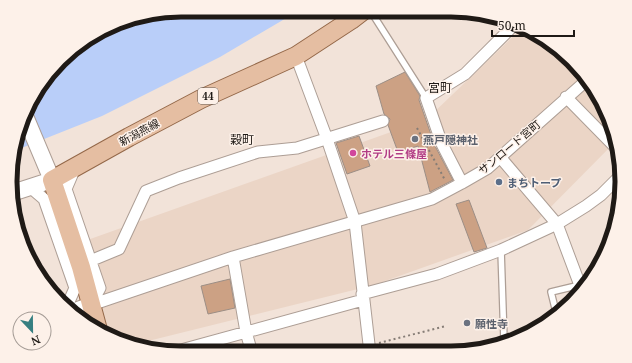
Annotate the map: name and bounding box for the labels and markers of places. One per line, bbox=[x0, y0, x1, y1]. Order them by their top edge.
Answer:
place label: 燕戸隠神社 bbox=[423, 132, 478, 147]
marker: 燕戸隠神社 bbox=[410, 134, 420, 144]
place label: ホテル三條屋 bbox=[361, 146, 427, 161]
marker: ホテル三條屋 bbox=[348, 148, 358, 158]
place label: まちトープ bbox=[507, 175, 561, 190]
marker: まちトープ bbox=[494, 177, 504, 187]
place label: 願性寺 bbox=[475, 316, 508, 331]
marker: 願性寺 bbox=[462, 318, 472, 328]

